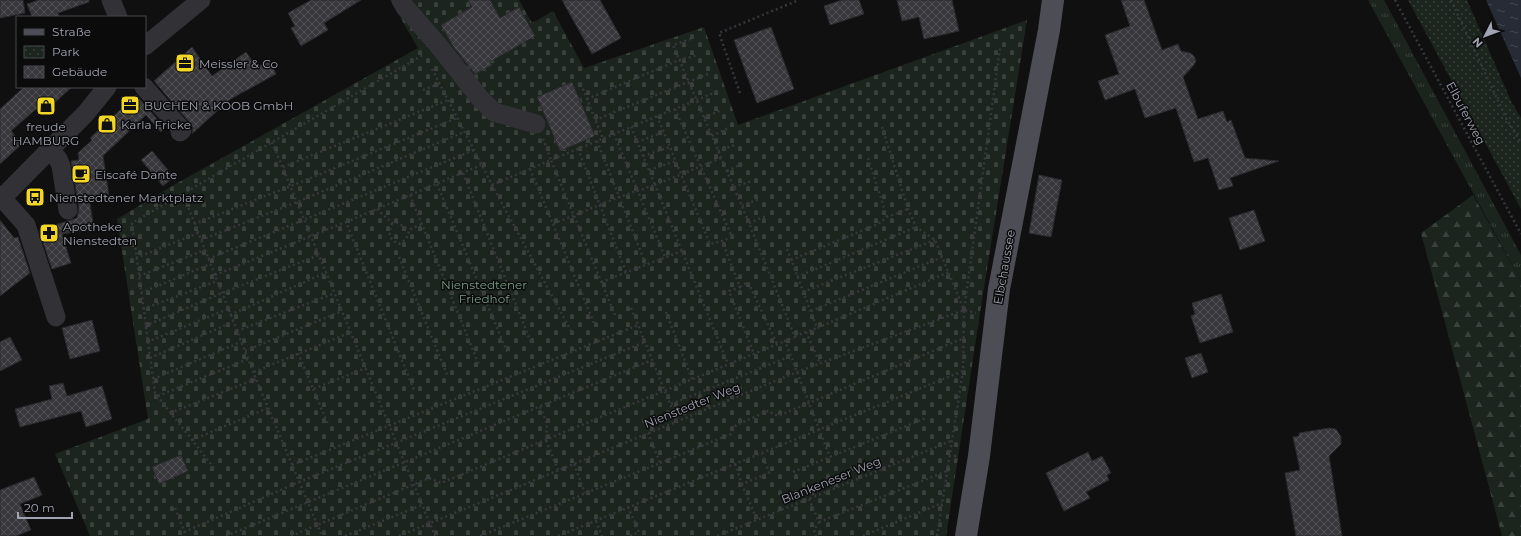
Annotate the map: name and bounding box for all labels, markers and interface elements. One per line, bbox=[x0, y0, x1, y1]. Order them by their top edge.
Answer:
legend bbox=[16, 16, 146, 88]
north arrow bbox=[1465, 16, 1505, 56]
text: Straße bbox=[52, 24, 91, 39]
text: N bbox=[1469, 35, 1486, 51]
text: Park bbox=[52, 44, 80, 59]
office icon: Meissler & Co bbox=[174, 52, 196, 74]
place label: Meissler & Co bbox=[199, 56, 278, 71]
text: Gebäude bbox=[52, 64, 107, 79]
street label: Elbuferweg bbox=[1443, 79, 1489, 147]
office icon: BUCHEN & KOOB GmbH bbox=[119, 94, 141, 116]
shop icon: freude HAMBURG bbox=[35, 95, 57, 117]
place label: BUCHEN & KOOB GmbH bbox=[144, 98, 293, 113]
shop icon: Karla Fricke bbox=[96, 113, 118, 135]
place label: Karla Fricke bbox=[121, 117, 191, 132]
place label: freude HAMBURG bbox=[13, 119, 79, 148]
cafe icon: Eiscafé Dante bbox=[70, 163, 92, 185]
place label: Eiscafé Dante bbox=[95, 167, 177, 182]
bus stop icon: Nienstedtener Marktplatz bbox=[24, 186, 46, 208]
place label: Nienstedtener Marktplatz bbox=[49, 190, 203, 205]
place label: Apotheke Nienstedten bbox=[63, 219, 137, 248]
pharmacy icon: Apotheke Nienstedten bbox=[38, 222, 60, 244]
street label: Elbchaussee bbox=[990, 229, 1018, 305]
park label: Nienstedtener Friedhof bbox=[441, 277, 527, 306]
street label: Nienstedter Weg bbox=[642, 379, 742, 431]
street label: Blankeneser Weg bbox=[779, 453, 883, 507]
scale bar bbox=[18, 494, 72, 520]
text: 20 m bbox=[24, 500, 55, 515]

